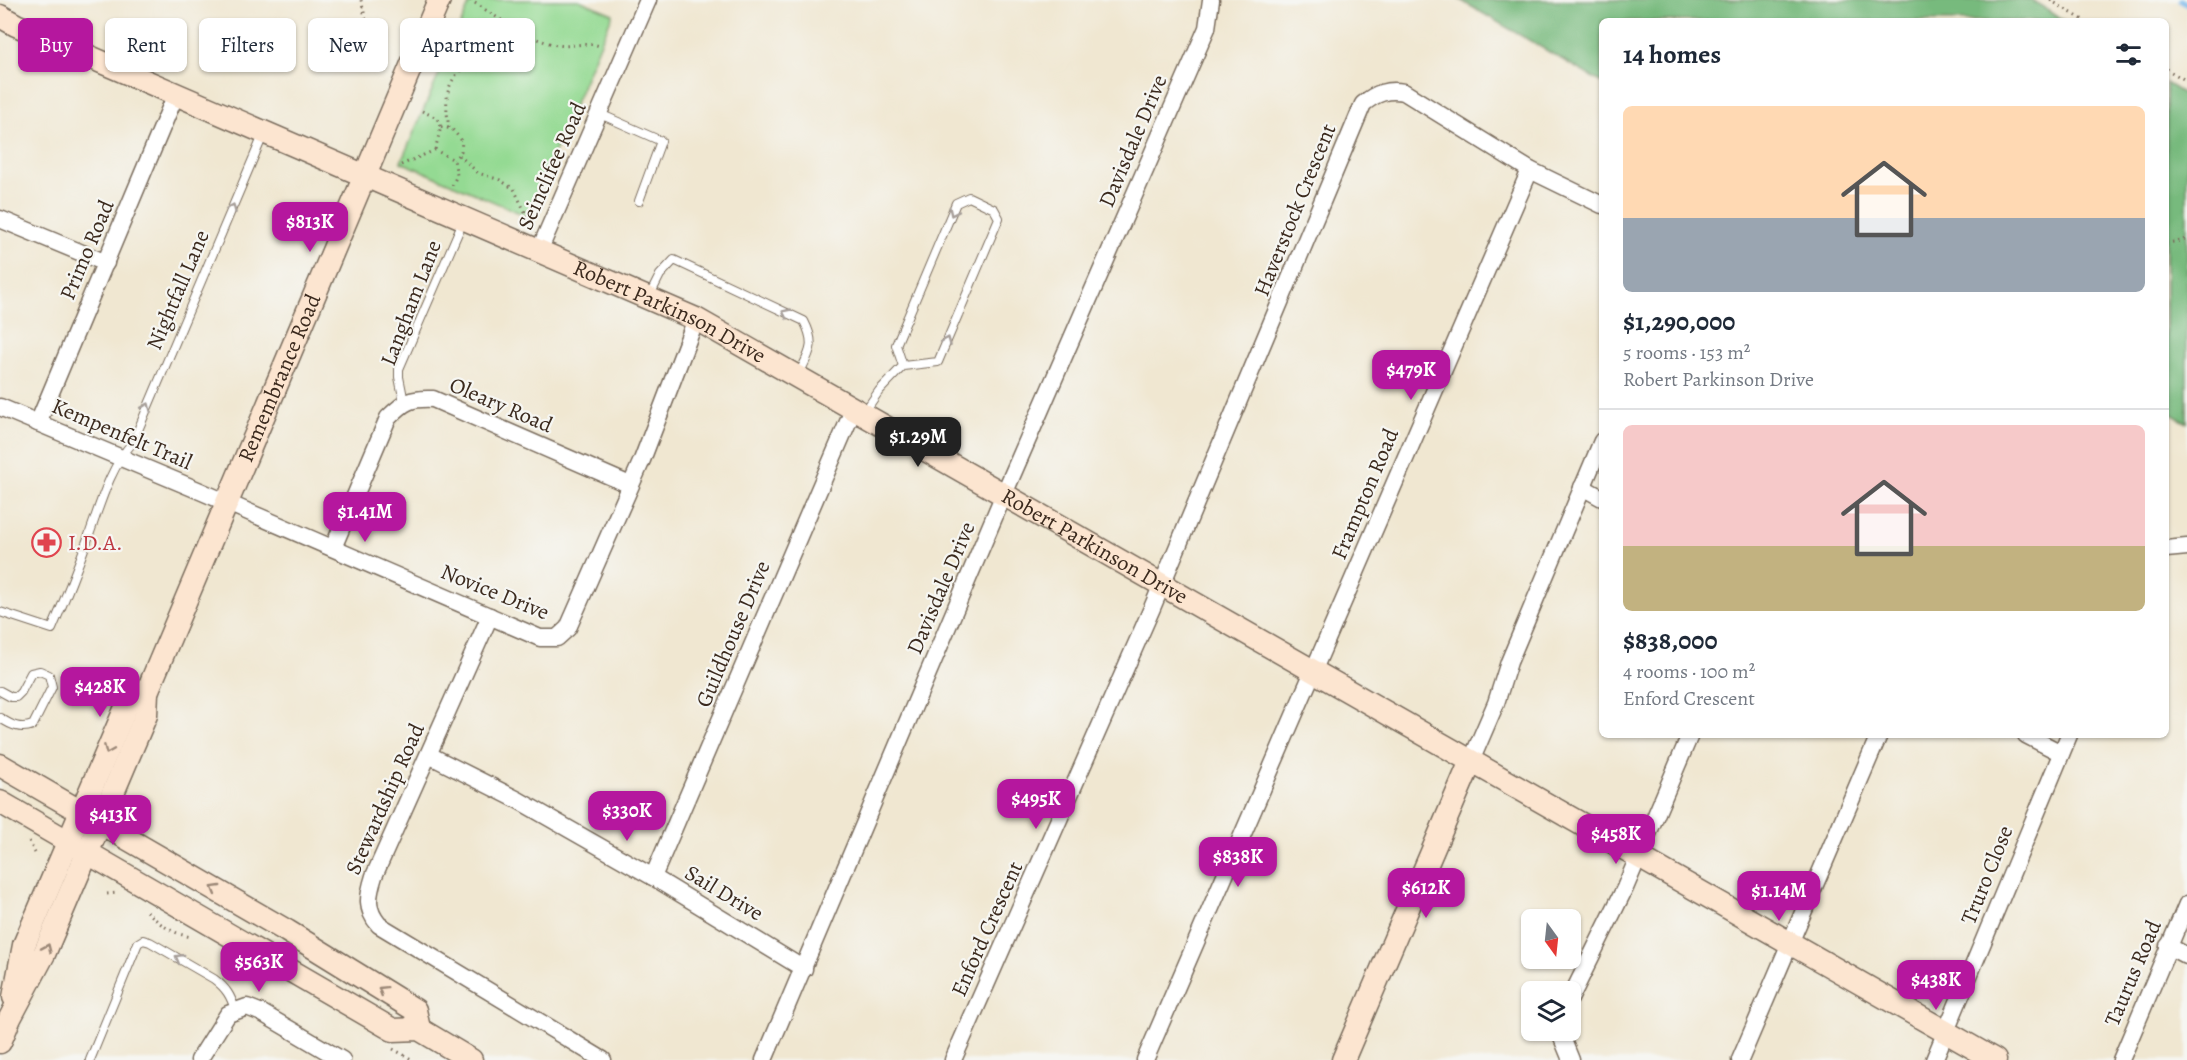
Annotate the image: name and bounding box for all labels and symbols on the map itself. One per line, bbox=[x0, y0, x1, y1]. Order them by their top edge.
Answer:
street label: Davisdale Drive bbox=[1092, 70, 1174, 212]
street label: Seinclifee Road bbox=[510, 97, 594, 235]
street label: Haverstock Crescent bbox=[1247, 119, 1343, 301]
street label: Primo Road bbox=[52, 195, 122, 305]
pin: $813K bbox=[268, 202, 352, 253]
one-way arrow bbox=[225, 204, 237, 215]
one-way arrow bbox=[948, 206, 960, 217]
street label: Nightfall Lane bbox=[139, 225, 217, 355]
street label: Langham Lane bbox=[373, 236, 449, 370]
street label: Robert Parkinson Drive bbox=[569, 253, 771, 371]
street label: Remembrance Road bbox=[231, 289, 328, 467]
one-way arrow bbox=[782, 308, 793, 320]
one-way arrow bbox=[940, 336, 952, 347]
pin: $479K bbox=[1369, 350, 1453, 401]
street label: Oleary Road bbox=[445, 370, 557, 440]
street label: Kempenfelt Trail bbox=[47, 391, 197, 477]
one-way arrow bbox=[140, 402, 152, 413]
pin: $1.29M bbox=[869, 417, 967, 468]
street label: Frampton Road bbox=[1324, 424, 1406, 564]
street label: Robert Parkinson Drive bbox=[996, 481, 1193, 611]
pin: $1.41M bbox=[316, 492, 414, 543]
street label: Davisdale Drive bbox=[900, 517, 982, 659]
pharmacy icon: I.D.A. bbox=[31, 527, 63, 559]
place label: I.D.A. bbox=[68, 528, 123, 558]
street label: Guildhouse Drive bbox=[689, 556, 777, 712]
street label: Novice Drive bbox=[436, 557, 554, 627]
pin: $428K bbox=[58, 667, 142, 718]
street label: Stewardship Road bbox=[338, 718, 432, 879]
one-way arrow bbox=[103, 744, 115, 755]
pin: $495K bbox=[994, 779, 1078, 830]
pin: $330K bbox=[585, 791, 669, 842]
pin: $413K bbox=[71, 795, 155, 846]
pin: $458K bbox=[1574, 814, 1658, 865]
street label: Truro Close bbox=[1954, 821, 2020, 929]
pin: $838K bbox=[1196, 837, 1280, 888]
street label: Enford Crescent bbox=[944, 857, 1030, 1001]
street label: Sail Drive bbox=[679, 858, 769, 928]
pin: $612K bbox=[1384, 868, 1468, 919]
pin: $1.14M bbox=[1730, 871, 1828, 922]
one-way arrow bbox=[211, 885, 221, 897]
north arrow bbox=[1521, 909, 1581, 969]
street label: Taurus Road bbox=[2097, 915, 2169, 1031]
pin: $563K bbox=[217, 942, 301, 993]
one-way arrow bbox=[40, 943, 52, 954]
one-way arrow bbox=[175, 954, 185, 966]
pin: $438K bbox=[1894, 960, 1978, 1011]
one-way arrow bbox=[378, 985, 388, 997]

